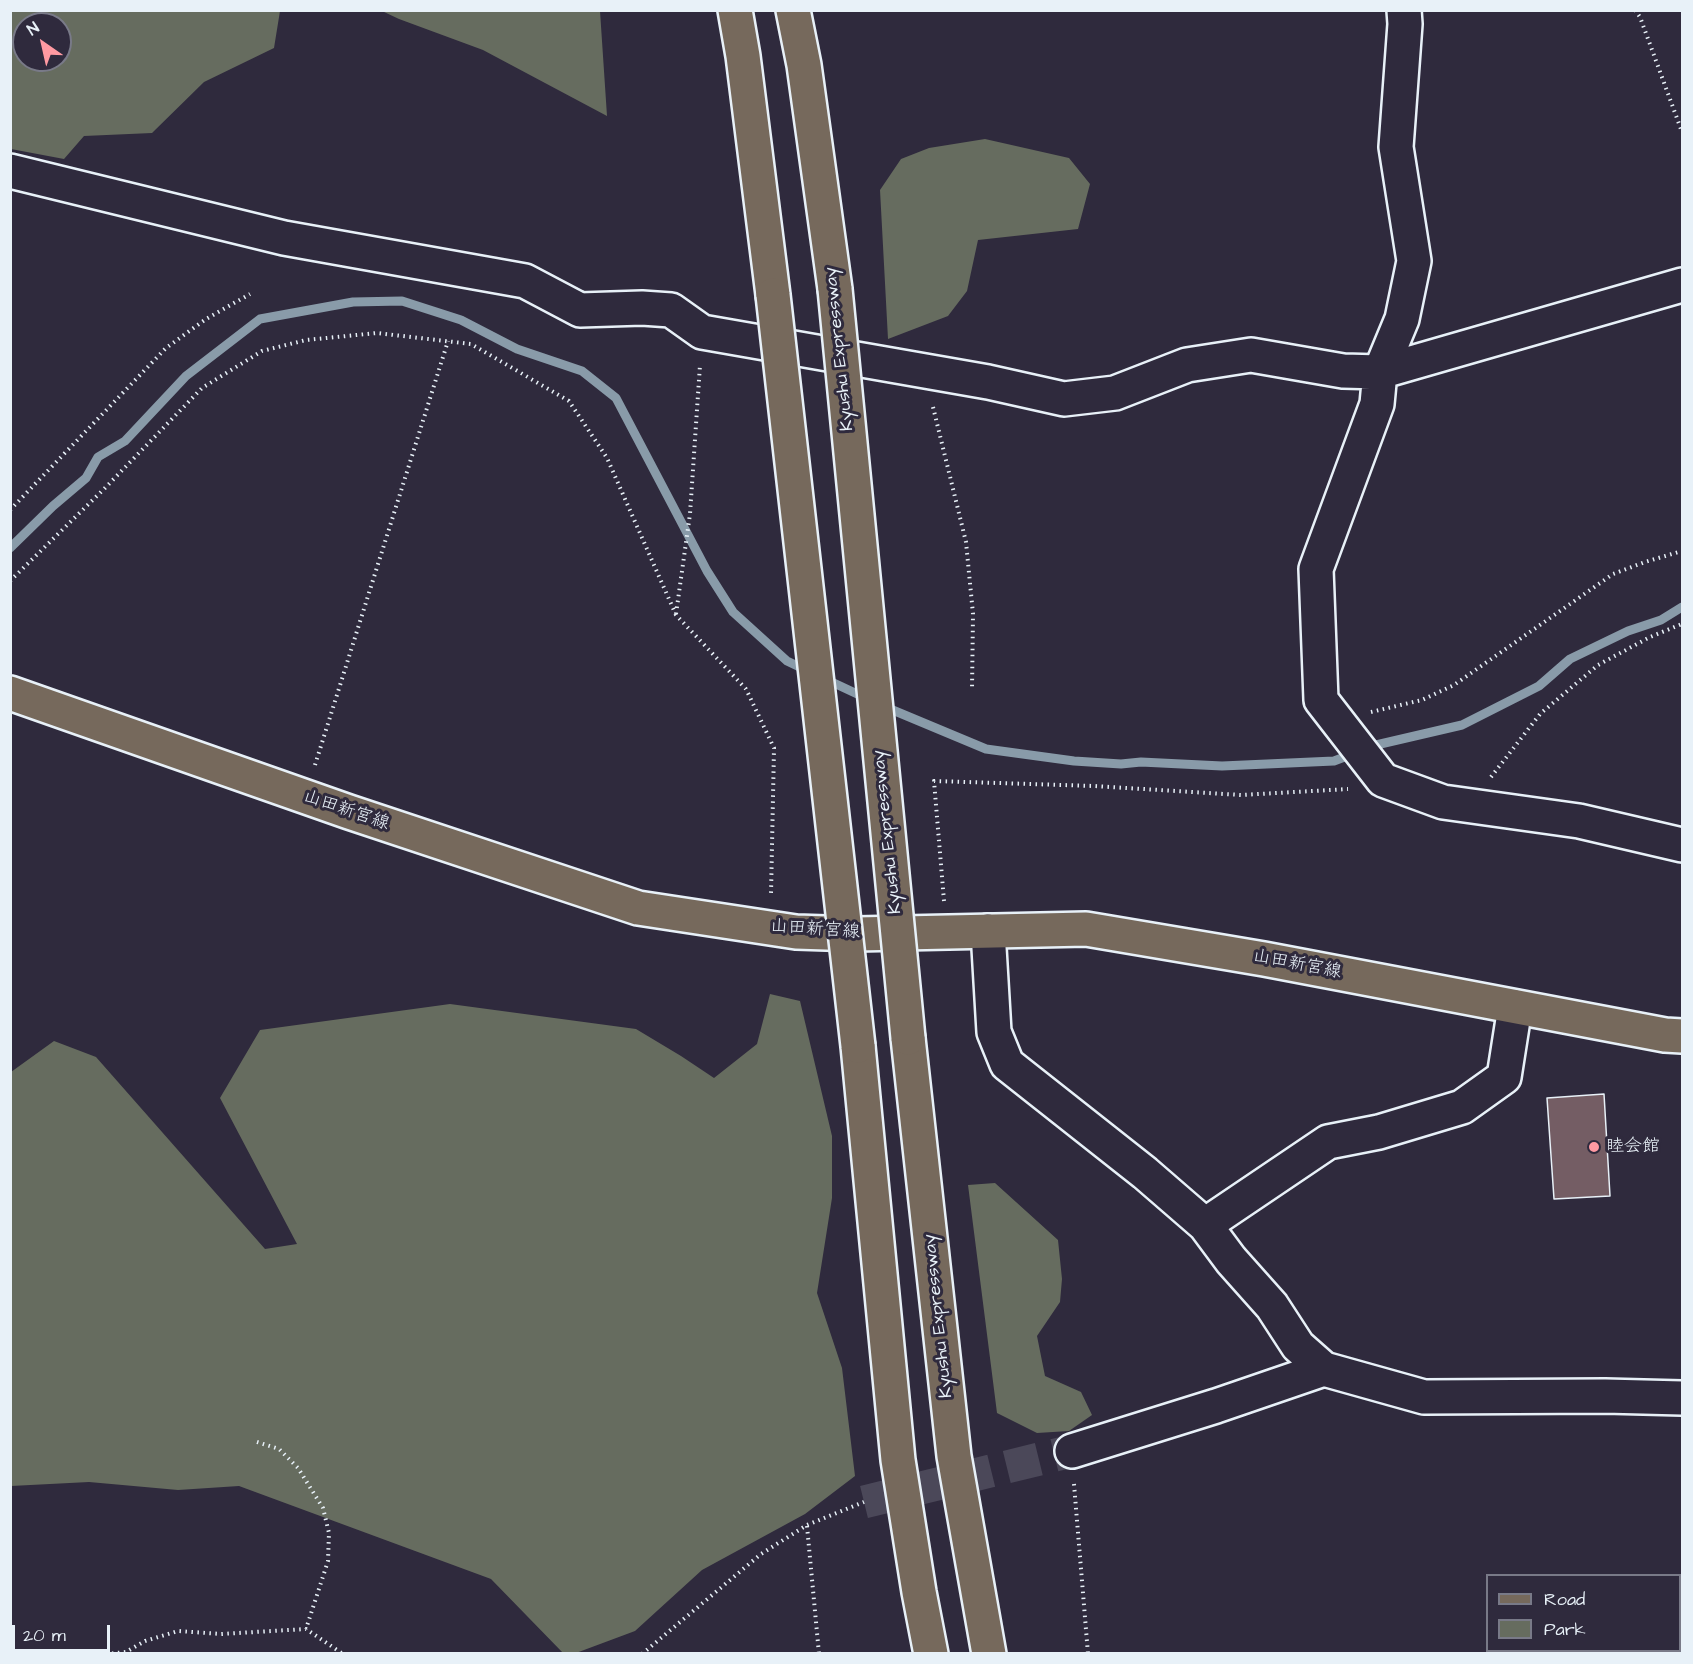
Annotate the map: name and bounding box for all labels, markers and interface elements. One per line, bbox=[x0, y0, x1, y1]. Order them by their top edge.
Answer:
north arrow bbox=[12, 12, 72, 72]
text: N bbox=[23, 17, 43, 41]
street label: Kyushu Expressway bbox=[821, 266, 859, 432]
street label: Kyushu Expressway bbox=[869, 749, 907, 915]
street label: 山田新宮線 bbox=[300, 786, 392, 836]
street label: 山田新宮線 bbox=[769, 916, 861, 944]
street label: 山田新宮線 bbox=[1251, 946, 1343, 984]
place label: 睦会館 bbox=[1606, 1136, 1660, 1158]
marker: 睦会館 bbox=[1587, 1140, 1601, 1154]
street label: Kyushu Expressway bbox=[920, 1233, 958, 1399]
legend bbox=[1486, 1574, 1681, 1652]
text: Road bbox=[1544, 1587, 1585, 1612]
scale bar bbox=[15, 1613, 112, 1651]
text: Park bbox=[1544, 1617, 1586, 1642]
text: 20 m bbox=[23, 1623, 66, 1648]

